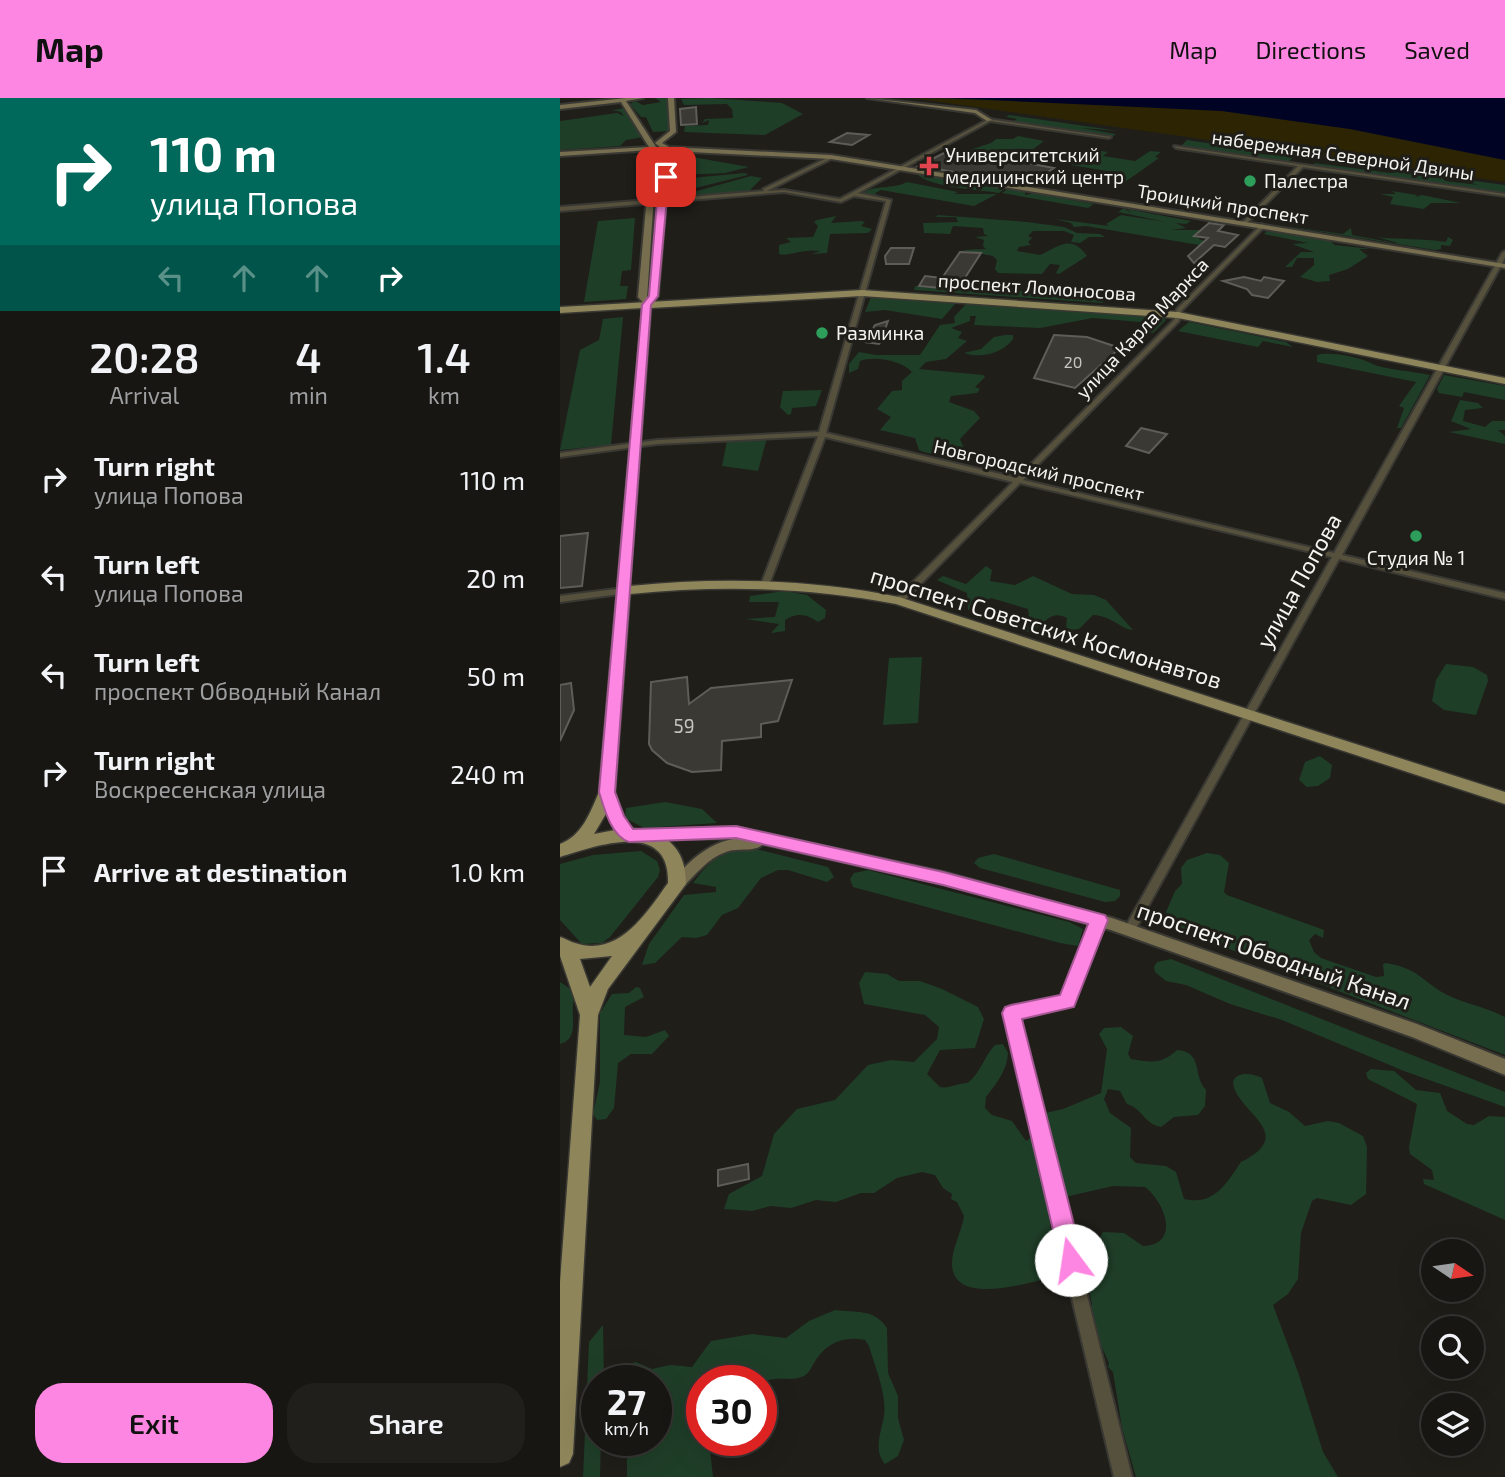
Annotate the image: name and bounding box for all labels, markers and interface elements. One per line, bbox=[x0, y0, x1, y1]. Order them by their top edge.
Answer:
text: Map bbox=[35, 29, 104, 69]
text: Map bbox=[1169, 35, 1217, 64]
text: Directions bbox=[1255, 35, 1366, 64]
text: Saved bbox=[1404, 35, 1470, 64]
text: 110 m bbox=[150, 123, 277, 182]
street label: набережная Северной Двины bbox=[1210, 125, 1476, 184]
icon: right bbox=[35, 126, 126, 217]
place label: Университетский медицинский центр bbox=[945, 143, 1124, 188]
pin bbox=[636, 147, 696, 207]
marker: Университетский медицинский центр bbox=[919, 156, 939, 176]
icon: arrive bbox=[647, 158, 685, 196]
place label: Палестра bbox=[1264, 169, 1348, 192]
marker: Палестра bbox=[1242, 173, 1258, 189]
street label: Троицкий проспект bbox=[1136, 179, 1311, 228]
text: улица Попова bbox=[150, 183, 358, 221]
street label: улица Карла Маркса bbox=[1071, 253, 1213, 403]
icon: left bbox=[152, 259, 190, 297]
icon: ahead bbox=[225, 259, 263, 297]
icon: ahead bbox=[298, 259, 336, 297]
icon: right bbox=[371, 259, 409, 297]
street label: проспект Ломоносова bbox=[937, 268, 1137, 305]
place label: Разминка bbox=[836, 321, 924, 344]
marker: Разминка bbox=[814, 325, 830, 341]
text: 20:28 bbox=[89, 331, 200, 381]
text: 4 bbox=[295, 331, 322, 381]
text: 1.4 bbox=[417, 331, 471, 381]
house number: 20 bbox=[1064, 352, 1082, 371]
text: Arrival bbox=[109, 381, 179, 409]
text: min bbox=[289, 381, 328, 409]
text: km bbox=[428, 381, 460, 409]
street label: Новгородский проспект bbox=[932, 434, 1147, 505]
text: Turn right bbox=[94, 450, 215, 481]
icon: right bbox=[35, 460, 73, 498]
text: 110 m bbox=[460, 464, 525, 495]
text: улица Попова bbox=[94, 481, 244, 509]
street label: улица Попова bbox=[1250, 508, 1348, 653]
marker: Студия № 1 bbox=[1408, 528, 1424, 544]
place label: Студия № 1 bbox=[1367, 546, 1465, 570]
text: Turn left bbox=[94, 548, 200, 579]
icon: left bbox=[35, 558, 73, 596]
street label: проспект Советских Космонавтов bbox=[867, 560, 1225, 694]
text: 20 m bbox=[466, 562, 525, 593]
text: улица Попова bbox=[94, 579, 244, 607]
text: Turn left bbox=[94, 646, 200, 677]
icon: left bbox=[35, 656, 73, 694]
text: 50 m bbox=[467, 660, 525, 691]
text: проспект Обводный Канал bbox=[94, 677, 381, 705]
house number: 59 bbox=[673, 714, 695, 737]
text: Turn right bbox=[94, 744, 215, 775]
icon: right bbox=[35, 754, 73, 792]
text: 240 m bbox=[450, 758, 525, 789]
text: Воскресенская улица bbox=[94, 775, 326, 803]
icon: arrive bbox=[35, 852, 73, 890]
text: Arrive at destination bbox=[94, 856, 347, 887]
text: 1.0 km bbox=[451, 856, 525, 887]
street label: проспект Обводный Канал bbox=[1134, 895, 1415, 1015]
position arrow bbox=[1034, 1223, 1108, 1297]
north arrow bbox=[1421, 1239, 1484, 1302]
map controls bbox=[1421, 1239, 1484, 1456]
button: search bbox=[1421, 1316, 1484, 1379]
speed limit sign: 30 bbox=[686, 1365, 777, 1456]
text: 27 bbox=[607, 1380, 646, 1422]
button: Exit bbox=[35, 1383, 273, 1463]
button: Share bbox=[287, 1383, 525, 1463]
button: layers bbox=[1421, 1393, 1484, 1456]
text: km/h bbox=[604, 1417, 649, 1439]

